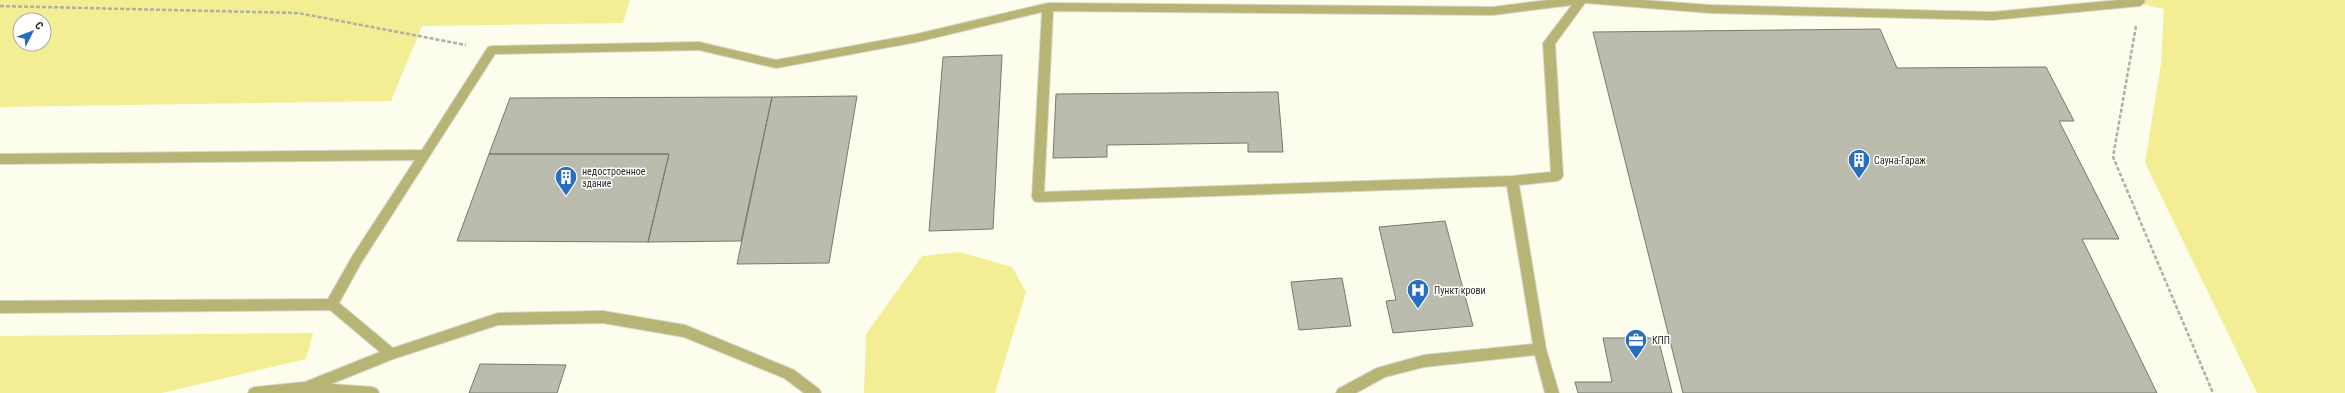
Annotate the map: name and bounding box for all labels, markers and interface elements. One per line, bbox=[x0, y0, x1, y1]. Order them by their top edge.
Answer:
north arrow bbox=[12, 12, 52, 52]
text: С bbox=[32, 19, 46, 32]
building icon: Сауна-Гараж bbox=[1846, 147, 1872, 180]
place label: Сауна-Гараж bbox=[1874, 155, 1926, 166]
building icon: недостроенное здание bbox=[553, 164, 579, 197]
place label: недостроенное здание bbox=[582, 166, 646, 189]
hospital icon: Пункт крови bbox=[1405, 277, 1431, 310]
place label: Пункт крови bbox=[1434, 285, 1486, 296]
office icon: КПП bbox=[1623, 327, 1649, 360]
place label: КПП bbox=[1652, 335, 1670, 346]

